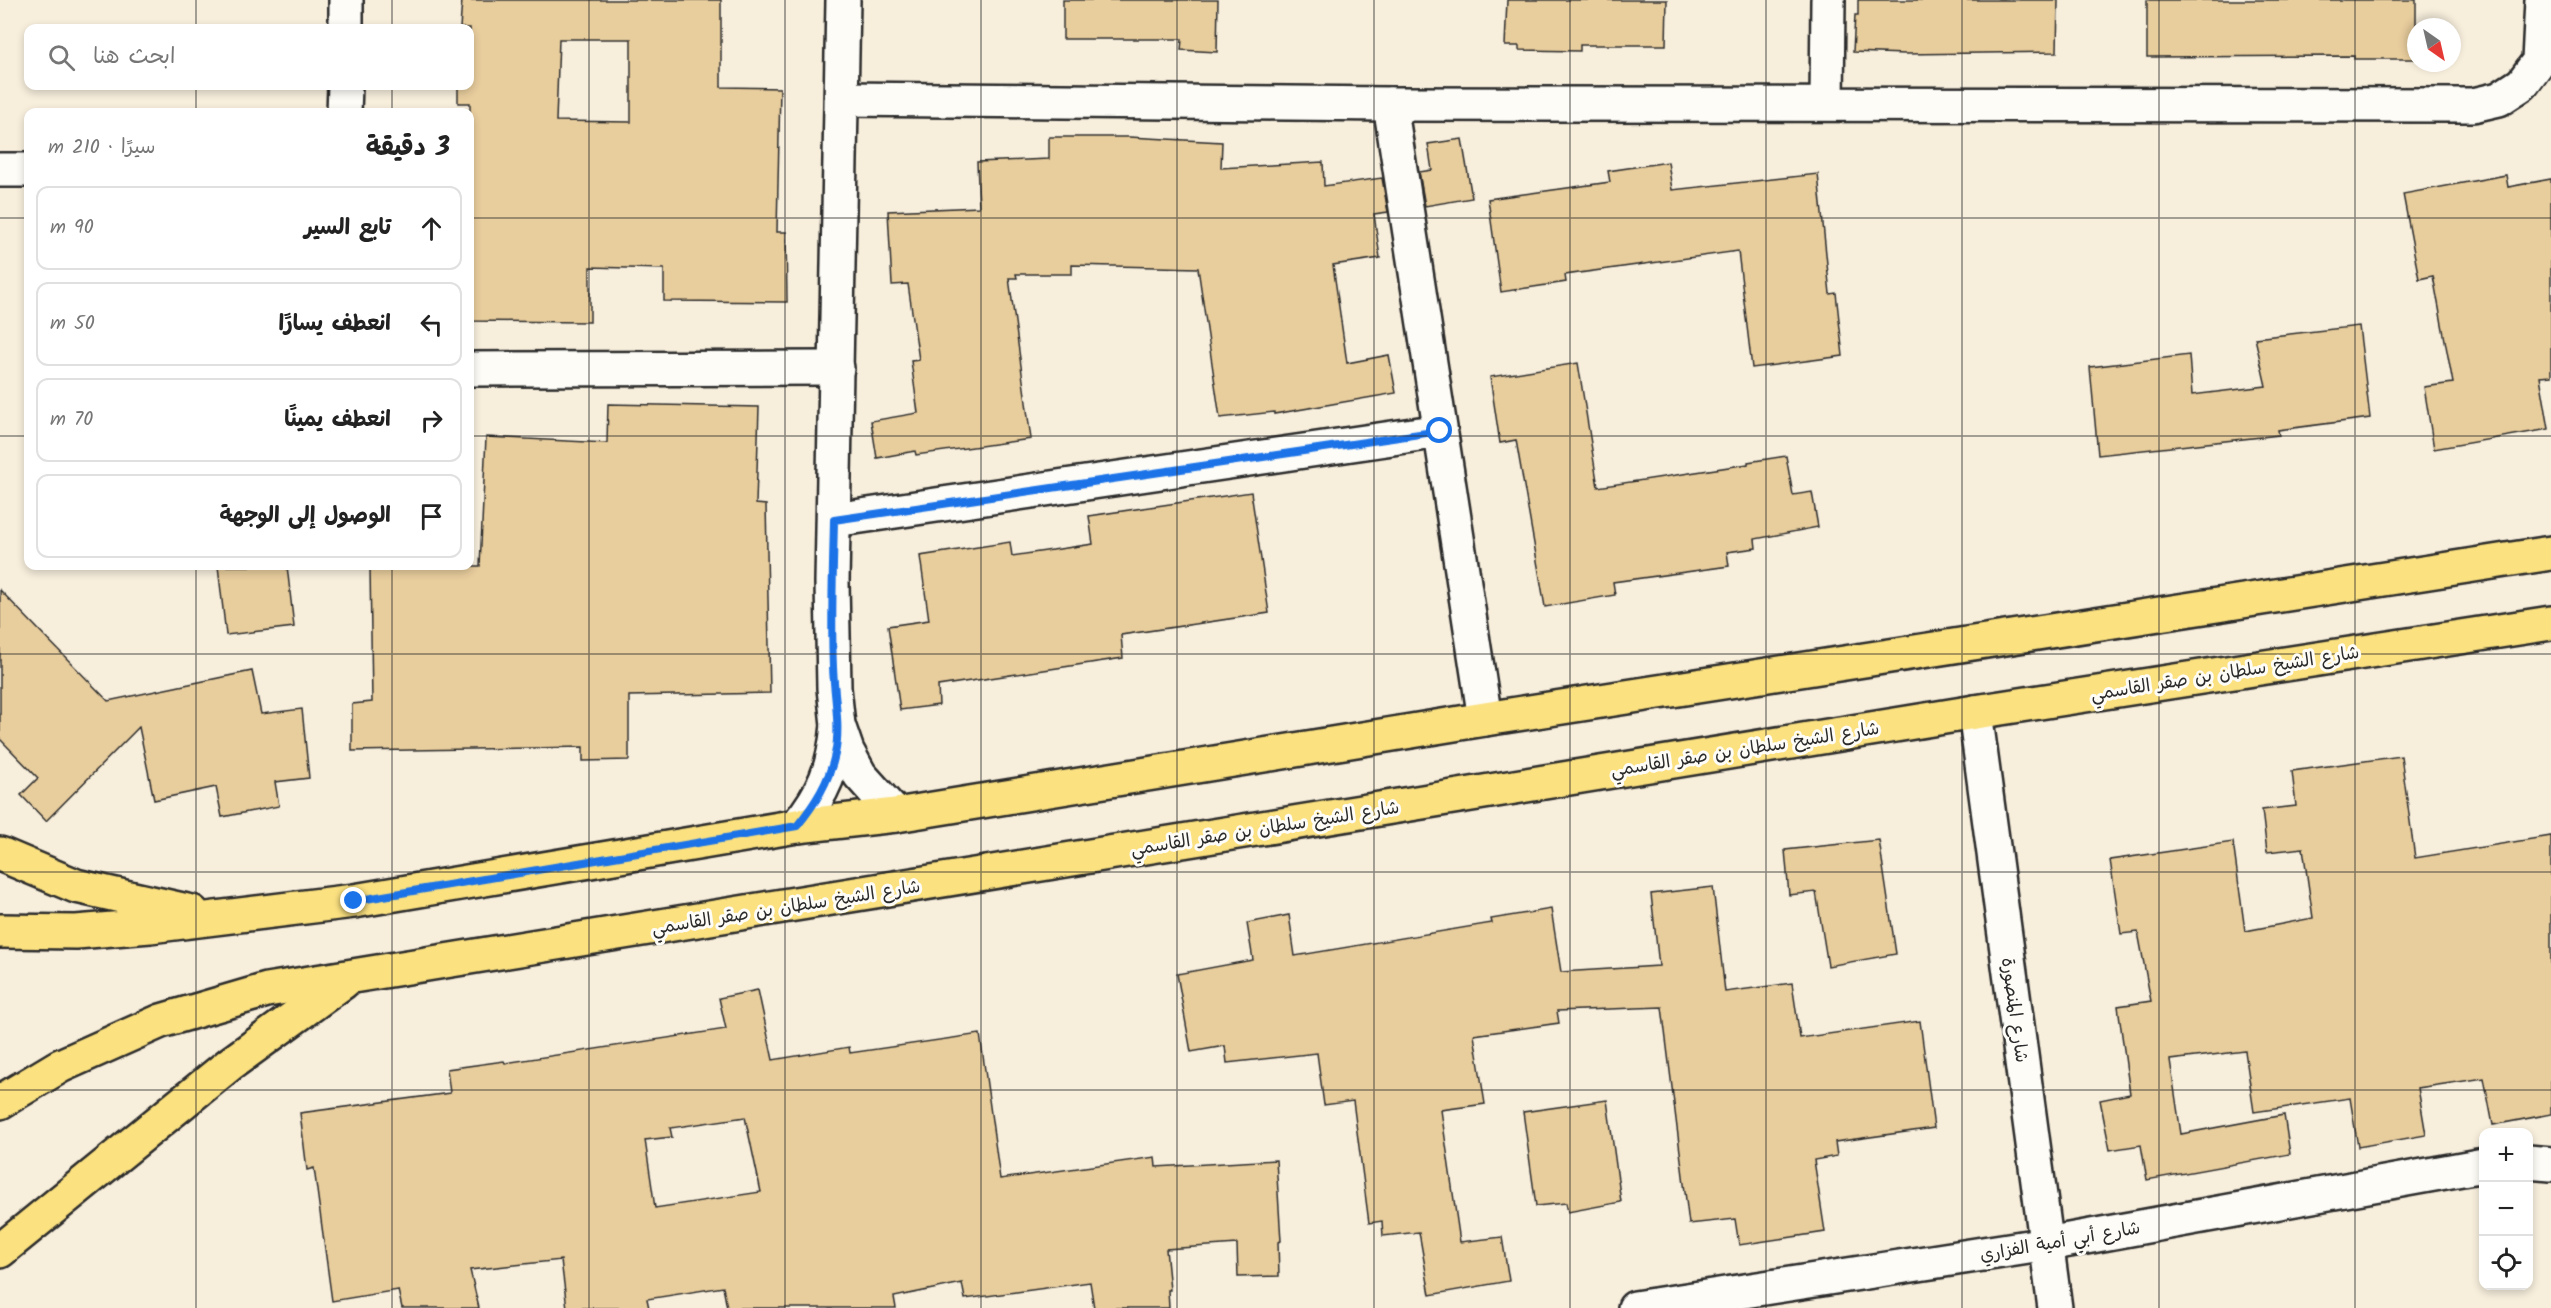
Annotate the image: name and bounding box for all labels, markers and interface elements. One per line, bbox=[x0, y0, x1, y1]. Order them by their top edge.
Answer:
north arrow bbox=[2407, 18, 2461, 72]
search box bbox=[24, 24, 474, 90]
text: ابحث هنا bbox=[93, 40, 175, 75]
icon: search bbox=[45, 41, 78, 74]
text: 3 دقيقة bbox=[366, 127, 450, 169]
text: سيرًا · 210 m bbox=[48, 132, 155, 164]
text: تابع السير bbox=[304, 211, 391, 246]
text: 90 m bbox=[50, 212, 94, 244]
icon: ahead bbox=[415, 212, 448, 245]
text: انعطف يسارًا bbox=[279, 307, 391, 342]
text: 50 m bbox=[50, 308, 95, 340]
icon: left bbox=[415, 308, 448, 341]
text: انعطف يمينًا bbox=[284, 403, 391, 438]
text: 70 m bbox=[50, 404, 93, 436]
icon: right bbox=[415, 404, 448, 437]
route start bbox=[1426, 417, 1452, 443]
text: الوصول إلى الوجهة bbox=[219, 499, 391, 534]
icon: arrive bbox=[415, 500, 448, 533]
street label: شارع الشيخ سلطان بن صقر القاسمي bbox=[2089, 639, 2362, 710]
street label: شارع الشيخ سلطان بن صقر القاسمي bbox=[1609, 715, 1882, 786]
street label: شارع الشيخ سلطان بن صقر القاسمي bbox=[1129, 794, 1402, 865]
street label: شارع الشيخ سلطان بن صقر القاسمي bbox=[650, 873, 923, 944]
route end bbox=[340, 887, 366, 913]
street label: شارع المنصورة bbox=[1992, 956, 2035, 1065]
map controls bbox=[2479, 1128, 2533, 1290]
button: + bbox=[2479, 1128, 2533, 1182]
button: − bbox=[2479, 1182, 2533, 1236]
street label: شارع أبي أمية الفزاري bbox=[1978, 1214, 2143, 1271]
button: locate bbox=[2479, 1236, 2533, 1290]

